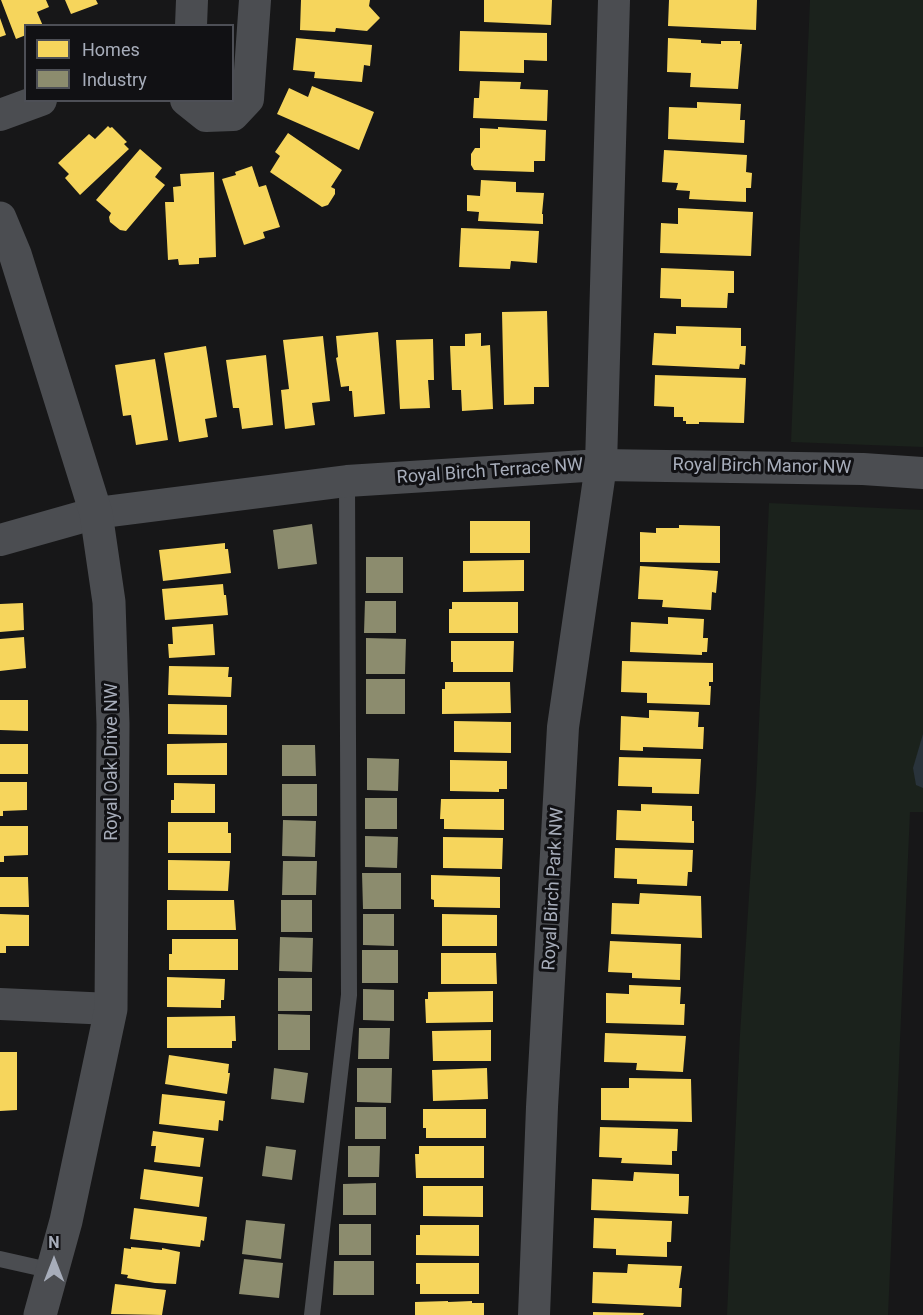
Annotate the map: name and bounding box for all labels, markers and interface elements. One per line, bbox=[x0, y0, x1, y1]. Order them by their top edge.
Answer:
legend bbox=[24, 24, 234, 102]
text: Homes bbox=[82, 39, 140, 60]
text: Industry bbox=[82, 69, 147, 90]
street label: Royal Birch Terrace NW bbox=[396, 455, 584, 489]
street label: Royal Birch Manor NW bbox=[672, 455, 852, 479]
street label: Royal Oak Drive NW bbox=[101, 683, 123, 841]
street label: Royal Birch Park NW bbox=[539, 807, 569, 971]
north arrow bbox=[24, 1231, 84, 1291]
text: N bbox=[48, 1233, 60, 1252]

